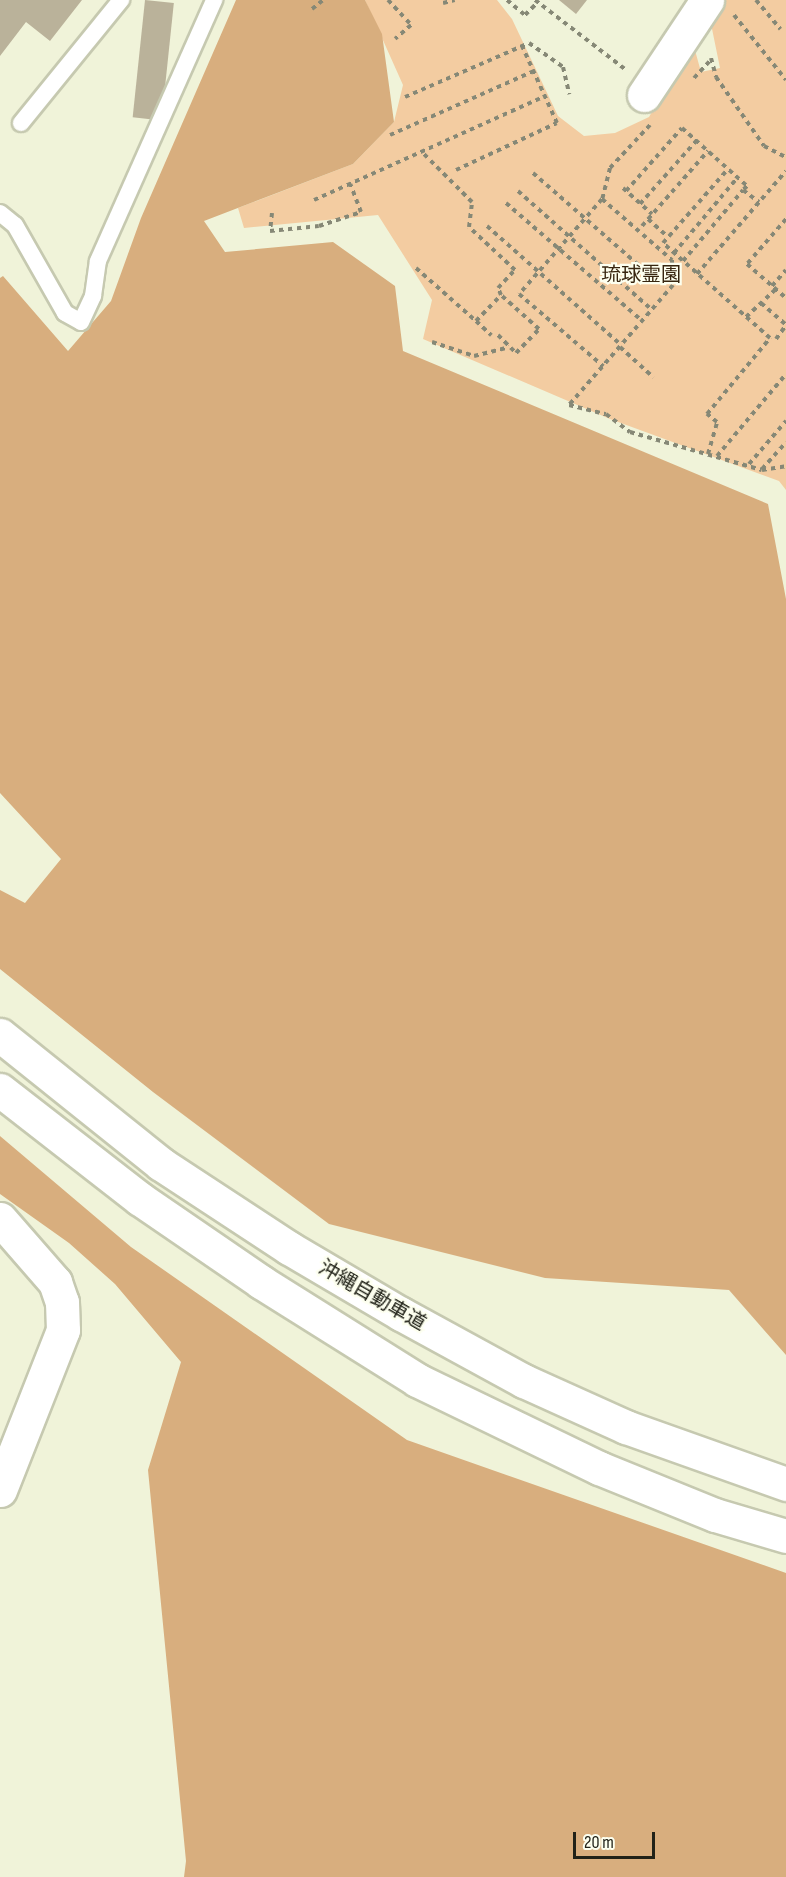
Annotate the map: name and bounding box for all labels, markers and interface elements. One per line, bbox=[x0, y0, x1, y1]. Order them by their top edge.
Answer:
park label: 琉球霊園 bbox=[601, 263, 681, 287]
street label: 沖縄自動車道 bbox=[314, 1256, 430, 1336]
scale bar bbox=[576, 1820, 658, 1858]
text: 20 m bbox=[584, 1832, 614, 1853]

